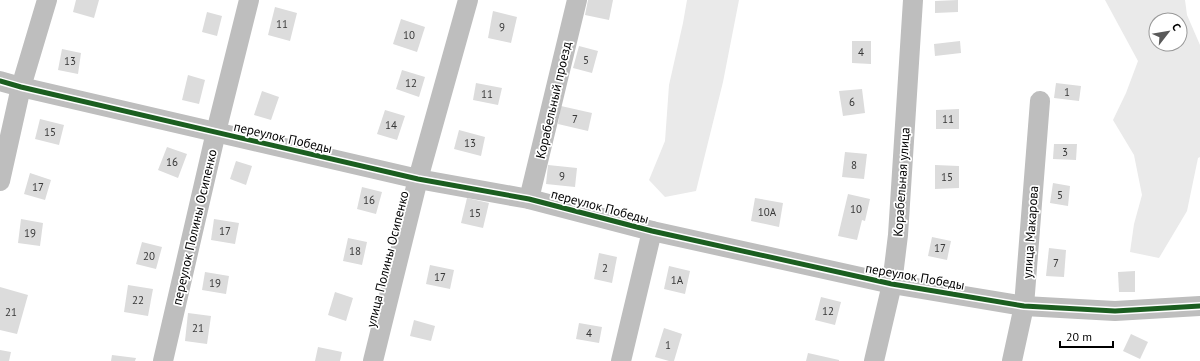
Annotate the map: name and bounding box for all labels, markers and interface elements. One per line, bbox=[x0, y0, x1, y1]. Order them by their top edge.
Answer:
north arrow bbox=[1148, 12, 1188, 52]
house number: 11 bbox=[276, 17, 288, 31]
house number: 9 bbox=[499, 20, 505, 34]
text: С bbox=[1169, 21, 1184, 33]
house number: 10 bbox=[403, 28, 415, 42]
street label: Корабельный проезд bbox=[532, 40, 575, 160]
house number: 4 bbox=[858, 45, 864, 59]
house number: 5 bbox=[583, 53, 589, 67]
house number: 13 bbox=[64, 54, 76, 68]
house number: 12 bbox=[405, 76, 417, 90]
house number: 1 bbox=[1064, 85, 1070, 99]
house number: 11 bbox=[481, 87, 493, 101]
house number: 6 bbox=[849, 95, 855, 109]
house number: 7 bbox=[572, 112, 578, 126]
house number: 11 bbox=[942, 112, 954, 126]
street label: переулок Победы bbox=[232, 118, 334, 157]
house number: 14 bbox=[385, 118, 397, 132]
house number: 15 bbox=[44, 125, 56, 139]
street label: Корабельная улица bbox=[889, 127, 914, 237]
house number: 13 bbox=[464, 136, 476, 150]
house number: 3 bbox=[1062, 145, 1068, 159]
street label: переулок Полины Осипенко bbox=[168, 147, 221, 307]
house number: 16 bbox=[166, 155, 178, 169]
house number: 8 bbox=[851, 158, 857, 172]
house number: 9 bbox=[559, 169, 565, 183]
house number: 15 bbox=[941, 170, 953, 184]
house number: 17 bbox=[32, 180, 44, 194]
street label: переулок Победы bbox=[549, 185, 651, 228]
street label: улица Макарова bbox=[1019, 185, 1042, 279]
house number: 5 bbox=[1057, 188, 1063, 202]
street label: улица Полины Осипенко bbox=[362, 189, 413, 329]
house number: 16 bbox=[363, 193, 375, 207]
house number: 10 bbox=[850, 202, 862, 216]
house number: 10А bbox=[758, 205, 777, 219]
house number: 15 bbox=[469, 206, 481, 220]
house number: 17 bbox=[219, 224, 231, 238]
house number: 19 bbox=[24, 226, 36, 240]
house number: 17 bbox=[934, 241, 946, 255]
house number: 18 bbox=[349, 244, 361, 258]
house number: 20 bbox=[143, 249, 155, 263]
house number: 7 bbox=[1053, 256, 1059, 270]
street label: переулок Победы bbox=[864, 259, 966, 294]
house number: 2 bbox=[602, 261, 608, 275]
house number: 17 bbox=[434, 270, 446, 284]
house number: 1А bbox=[671, 273, 684, 287]
house number: 19 bbox=[209, 276, 221, 290]
house number: 22 bbox=[132, 293, 144, 307]
house number: 12 bbox=[822, 304, 834, 318]
house number: 21 bbox=[5, 305, 17, 319]
house number: 21 bbox=[192, 321, 204, 335]
scale bar bbox=[1060, 323, 1113, 349]
house number: 4 bbox=[586, 326, 592, 340]
text: 20 m bbox=[1066, 329, 1092, 344]
house number: 1 bbox=[665, 338, 671, 352]

